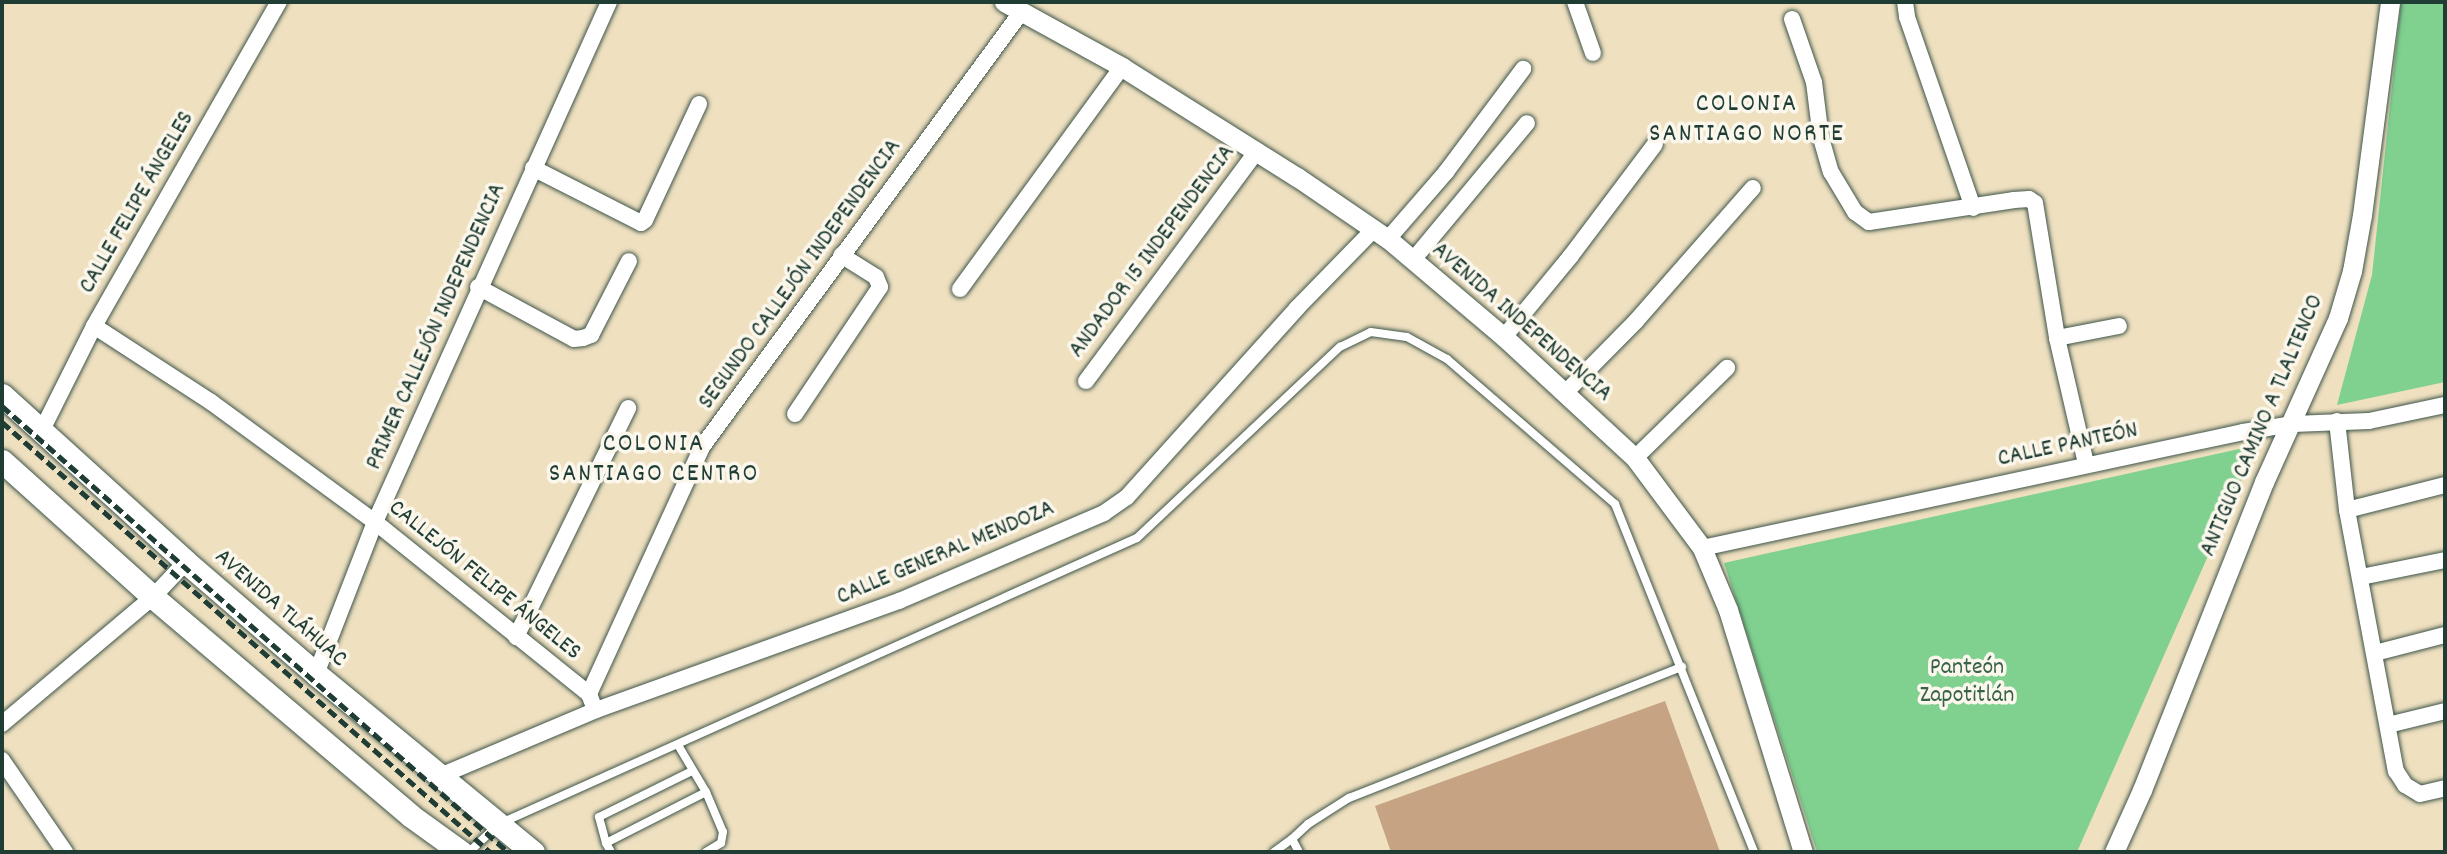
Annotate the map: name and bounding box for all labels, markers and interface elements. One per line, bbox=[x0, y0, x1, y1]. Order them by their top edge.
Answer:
district label: COLONIA SANTIAGO NORTE bbox=[1651, 89, 1843, 150]
street label: CALLE FELIPE ÁNGELES bbox=[74, 107, 202, 299]
street label: SEGUNDO CALLEJÓN INDEPENDENCIA bbox=[693, 134, 909, 416]
street label: ANDADOR 15 INDEPENDENCIA bbox=[1063, 140, 1243, 364]
street label: PRIMER CALLEJÓN INDEPENDENCIA bbox=[361, 179, 513, 475]
street label: AVENIDA INDEPENDENCIA bbox=[1425, 237, 1617, 409]
street label: ANTIGUO CAMINO A TLALTENCO bbox=[2195, 291, 2331, 561]
street label: CALLE PANTEÓN bbox=[1995, 417, 2141, 475]
district label: COLONIA SANTIAGO CENTRO bbox=[551, 429, 757, 490]
street label: CALLEJÓN FELIPE ÁNGELES bbox=[382, 494, 586, 668]
street label: CALLE GENERAL MENDOZA bbox=[833, 495, 1059, 613]
street label: AVENIDA TLÁHUAC bbox=[208, 544, 352, 674]
park label: Panteón Zapotitlán bbox=[1920, 655, 2014, 711]

